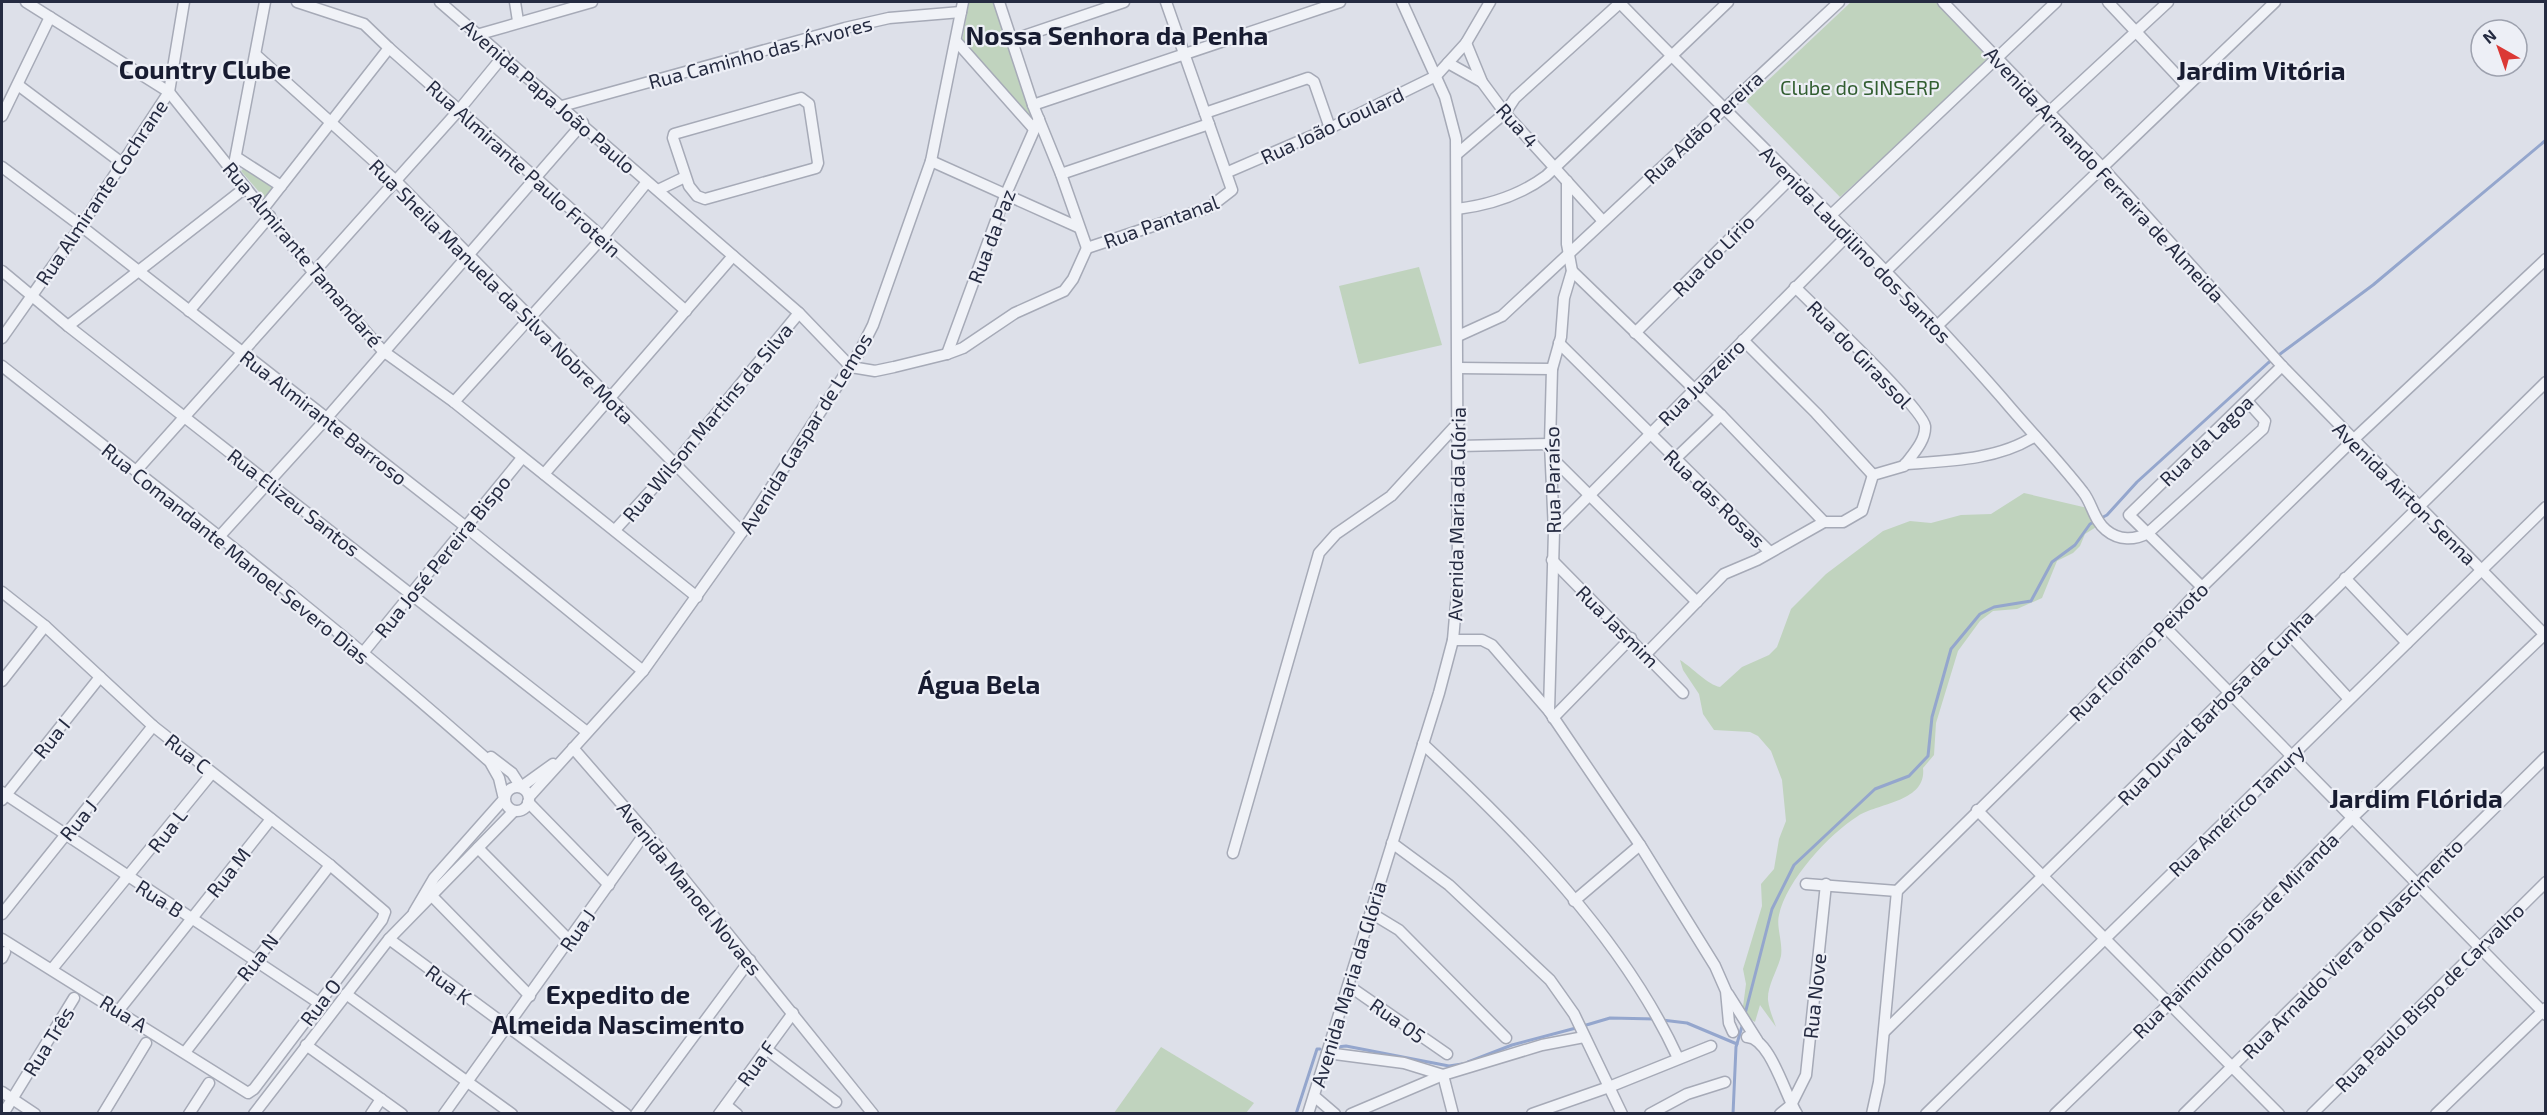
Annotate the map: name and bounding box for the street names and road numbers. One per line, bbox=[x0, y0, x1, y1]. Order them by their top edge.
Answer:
street label: Rua Caminho das Árvores bbox=[645, 11, 875, 93]
street label: Avenida Papa João Paulo bbox=[457, 14, 641, 178]
street label: Avenida Armando Ferreira de Almeida bbox=[1980, 41, 2230, 307]
street label: Rua Adão Pereira bbox=[1638, 66, 1768, 188]
street label: Rua Almirante Paulo Frotein bbox=[422, 74, 626, 262]
street label: Rua João Goulard bbox=[1257, 81, 1407, 169]
street label: Rua Almirante Cochrane bbox=[30, 95, 172, 289]
street label: Rua 4 bbox=[1492, 98, 1544, 152]
street label: Avenida Laudilino dos Santos bbox=[1755, 141, 1957, 347]
street label: Rua Sheila Manuela da Silva Nobre Mota bbox=[365, 154, 639, 428]
street label: Rua Almirante Tamandaré bbox=[218, 157, 388, 351]
street label: Rua da Paz bbox=[962, 185, 1020, 287]
street label: Rua Pantanal bbox=[1100, 189, 1222, 253]
street label: Rua do Lírio bbox=[1667, 209, 1759, 301]
street label: Rua do Girassol bbox=[1803, 295, 1918, 413]
street label: Rua Wilson Martins da Silva bbox=[617, 318, 797, 526]
street label: Avenida Gaspar de Lemos bbox=[733, 328, 877, 538]
street label: Rua Juazeiro bbox=[1653, 334, 1749, 430]
street label: Rua Almirante Barroso bbox=[236, 344, 412, 490]
street label: Rua da Lagoa bbox=[2154, 389, 2258, 491]
street label: Avenida Maria da Glória bbox=[1442, 407, 1470, 621]
street label: Avenida Airton Senna bbox=[2328, 416, 2482, 570]
street label: Rua Paraíso bbox=[1539, 426, 1565, 534]
street label: Rua Comandante Manoel Severo Dias bbox=[97, 438, 375, 668]
street label: Rua Elizeu Santos bbox=[223, 443, 365, 561]
street label: Rua das Rosas bbox=[1659, 444, 1771, 552]
street label: Rua José Pereira Bispo bbox=[369, 470, 515, 642]
street label: Rua Floriano Peixoto bbox=[2063, 576, 2213, 726]
street label: Rua Jasmim bbox=[1572, 580, 1664, 672]
street label: Rua Durval Barbosa da Cunha bbox=[2112, 604, 2318, 810]
street label: Rua I bbox=[28, 713, 74, 763]
street label: Rua C bbox=[161, 728, 215, 778]
street label: Rua Américo Tanury bbox=[2163, 739, 2309, 881]
street label: Rua J bbox=[54, 795, 102, 845]
street label: Avenida Manoel Novaes bbox=[613, 796, 767, 980]
street label: Rua L bbox=[142, 803, 192, 857]
street label: Rua Raimundo Dias de Miranda bbox=[2127, 827, 2343, 1043]
street label: Rua Arnaldo Viera do Nascimento bbox=[2237, 833, 2467, 1063]
street label: Rua M bbox=[201, 842, 255, 902]
street label: Rua B bbox=[132, 874, 188, 922]
street label: Avenida Maria da Glória bbox=[1305, 878, 1391, 1090]
street label: Rua Paulo Bispo de Carvalho bbox=[2329, 897, 2529, 1097]
street label: Rua J bbox=[554, 904, 600, 956]
street label: Rua N bbox=[231, 929, 283, 985]
street label: Rua Nove bbox=[1798, 952, 1830, 1040]
street label: Rua K bbox=[421, 959, 477, 1009]
street label: Rua O bbox=[295, 974, 345, 1030]
street label: Rua A bbox=[96, 989, 153, 1037]
street label: Rua 05 bbox=[1366, 992, 1430, 1048]
street label: Rua Três bbox=[17, 1002, 79, 1080]
street label: Rua F bbox=[732, 1036, 781, 1090]

